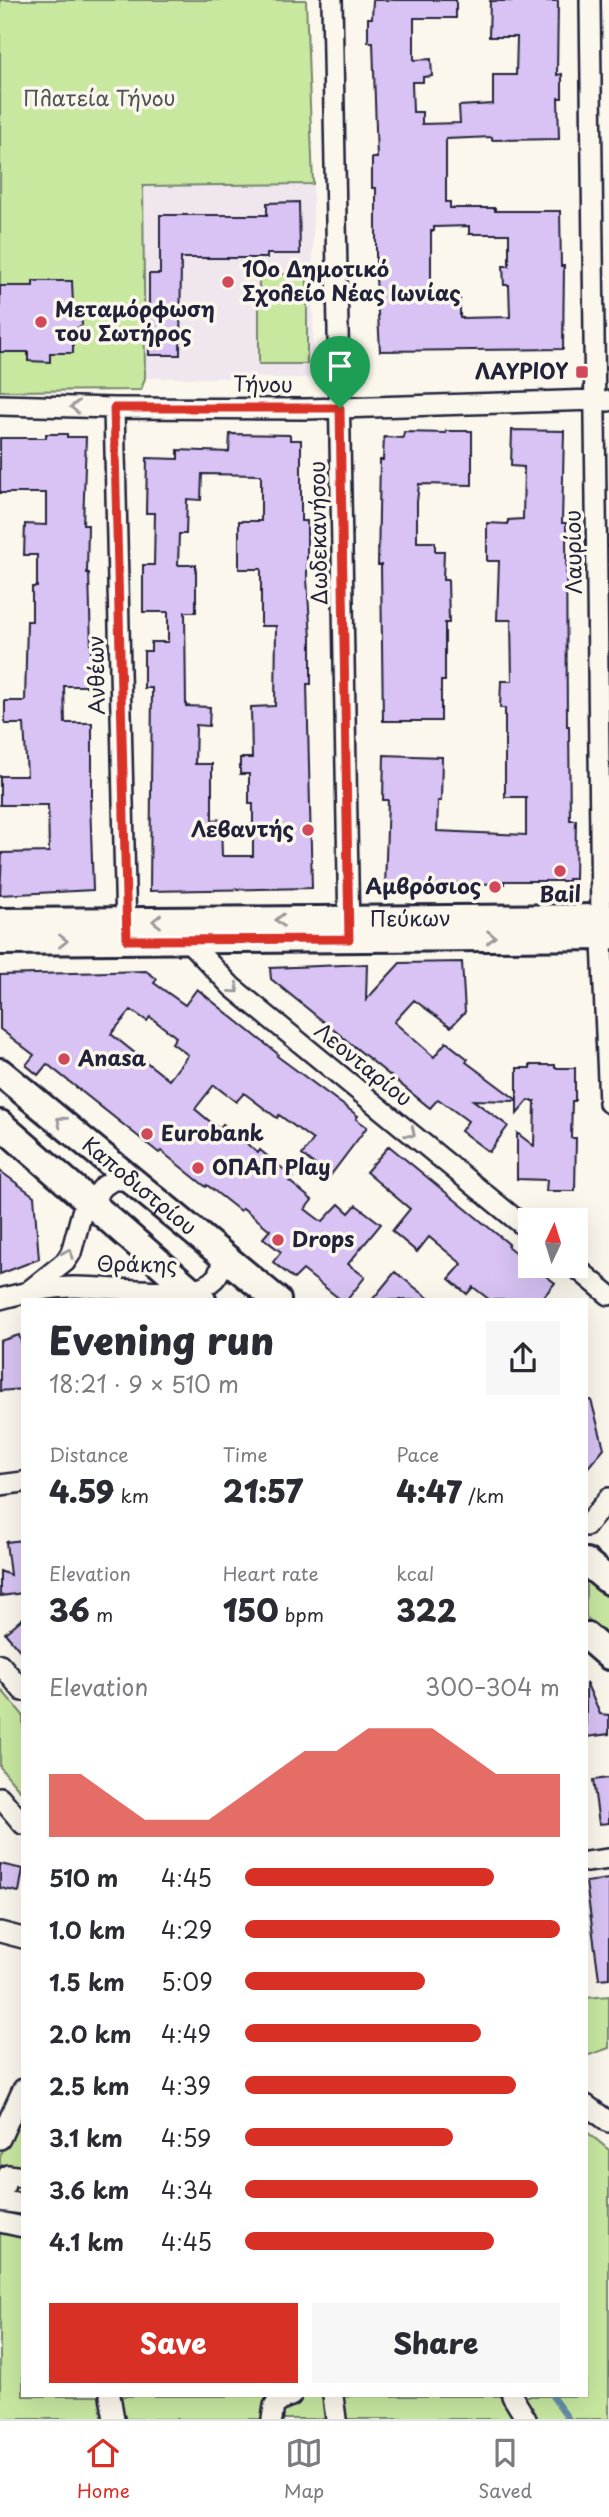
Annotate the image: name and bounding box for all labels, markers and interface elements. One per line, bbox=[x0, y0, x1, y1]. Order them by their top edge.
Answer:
park label: Πλατεία Τήνου bbox=[23, 81, 175, 113]
place label: 10ο Δημοτικό Σχολείο Νέας Ιωνίας bbox=[242, 252, 461, 308]
marker: 10ο Δημοτικό Σχολείο Νέας Ιωνίας bbox=[220, 274, 236, 290]
place label: Μεταμόρφωση του Σωτήρος bbox=[55, 292, 215, 348]
marker: Μεταμόρφωση του Σωτήρος bbox=[33, 314, 49, 330]
pin bbox=[310, 336, 370, 408]
icon: arrive bbox=[321, 347, 359, 385]
place label: ΛΑΥΡΙΟΥ bbox=[475, 354, 568, 386]
marker: ΛΑΥΡΙΟΥ bbox=[574, 364, 590, 380]
street label: Τήνου bbox=[233, 366, 293, 400]
one-way arrow bbox=[69, 399, 80, 415]
street label: Δωδεκανήσου bbox=[300, 461, 334, 605]
street label: Λαυρίου bbox=[555, 510, 589, 595]
street label: Ανθέων bbox=[78, 635, 112, 715]
place label: Λεβαντής bbox=[191, 812, 294, 844]
marker: Λεβαντής bbox=[300, 822, 316, 838]
marker: Bail bbox=[552, 863, 568, 879]
place label: Αμβρόσιος bbox=[366, 869, 481, 901]
place label: Bail bbox=[539, 877, 581, 909]
marker: Αμβρόσιος bbox=[487, 879, 503, 895]
street label: Πεύκων bbox=[369, 901, 451, 934]
one-way arrow bbox=[275, 912, 285, 928]
one-way arrow bbox=[151, 913, 161, 929]
one-way arrow bbox=[486, 929, 496, 945]
one-way arrow bbox=[59, 933, 69, 949]
one-way arrow bbox=[226, 981, 239, 993]
street label: Λεονταρίου bbox=[308, 1014, 420, 1113]
place label: Anasa bbox=[77, 1041, 147, 1073]
marker: Anasa bbox=[56, 1051, 72, 1067]
place label: Eurobank bbox=[161, 1116, 264, 1148]
one-way arrow bbox=[56, 1117, 69, 1129]
one-way arrow bbox=[402, 1125, 415, 1137]
marker: Eurobank bbox=[139, 1126, 155, 1142]
street label: Καποδιστρίου bbox=[76, 1128, 205, 1242]
place label: ΟΠΑΠ Play bbox=[212, 1150, 331, 1182]
marker: ΟΠΑΠ Play bbox=[190, 1160, 206, 1176]
north arrow bbox=[518, 1208, 588, 1278]
map controls bbox=[518, 1208, 588, 1278]
place label: Drops bbox=[292, 1222, 354, 1254]
marker: Drops bbox=[270, 1232, 286, 1248]
street label: Θράκης bbox=[96, 1246, 178, 1280]
one-way arrow bbox=[60, 1248, 74, 1260]
text: Evening run bbox=[49, 1311, 274, 1368]
button: share bbox=[486, 1321, 560, 1395]
text: 18:21 · 9 × 510 m bbox=[49, 1366, 239, 1401]
text: Distance bbox=[49, 1440, 129, 1468]
text: Time bbox=[223, 1440, 268, 1468]
text: Pace bbox=[396, 1440, 439, 1468]
text: 4.59 bbox=[49, 1468, 114, 1513]
text: 21:57 bbox=[223, 1468, 303, 1513]
text: 4:47 bbox=[396, 1468, 462, 1513]
text: km bbox=[114, 1481, 149, 1509]
text: /km bbox=[462, 1481, 504, 1509]
text: Elevation bbox=[49, 1559, 131, 1587]
text: Heart rate bbox=[223, 1559, 319, 1587]
text: kcal bbox=[396, 1559, 434, 1587]
text: 36 bbox=[49, 1587, 90, 1632]
text: 150 bbox=[223, 1587, 279, 1632]
text: 322 bbox=[396, 1587, 456, 1632]
text: m bbox=[90, 1600, 113, 1628]
text: bpm bbox=[279, 1600, 324, 1628]
text: Elevation bbox=[49, 1669, 148, 1704]
text: 300–304 m bbox=[425, 1669, 560, 1704]
text: 510 m bbox=[49, 1860, 118, 1895]
text: 4:45 bbox=[161, 1860, 212, 1895]
text: 1.0 km bbox=[49, 1912, 126, 1947]
text: 4:29 bbox=[161, 1912, 212, 1947]
text: 1.5 km bbox=[49, 1964, 125, 1999]
text: 5:09 bbox=[161, 1964, 213, 1999]
text: 2.0 km bbox=[49, 2016, 131, 2051]
text: 4:49 bbox=[161, 2016, 211, 2051]
text: 2.5 km bbox=[49, 2068, 129, 2103]
text: 4:39 bbox=[161, 2068, 211, 2103]
text: 3.1 km bbox=[49, 2120, 123, 2155]
text: 4:59 bbox=[161, 2120, 211, 2155]
text: 3.6 km bbox=[49, 2172, 129, 2207]
text: 4:34 bbox=[161, 2172, 213, 2207]
text: 4.1 km bbox=[49, 2224, 124, 2259]
text: 4:45 bbox=[161, 2224, 212, 2259]
button: Save bbox=[49, 2303, 298, 2383]
button: Share bbox=[312, 2303, 560, 2383]
tab: Home bbox=[77, 2434, 130, 2504]
tab: Map bbox=[284, 2434, 324, 2504]
tab: Saved bbox=[478, 2434, 532, 2504]

